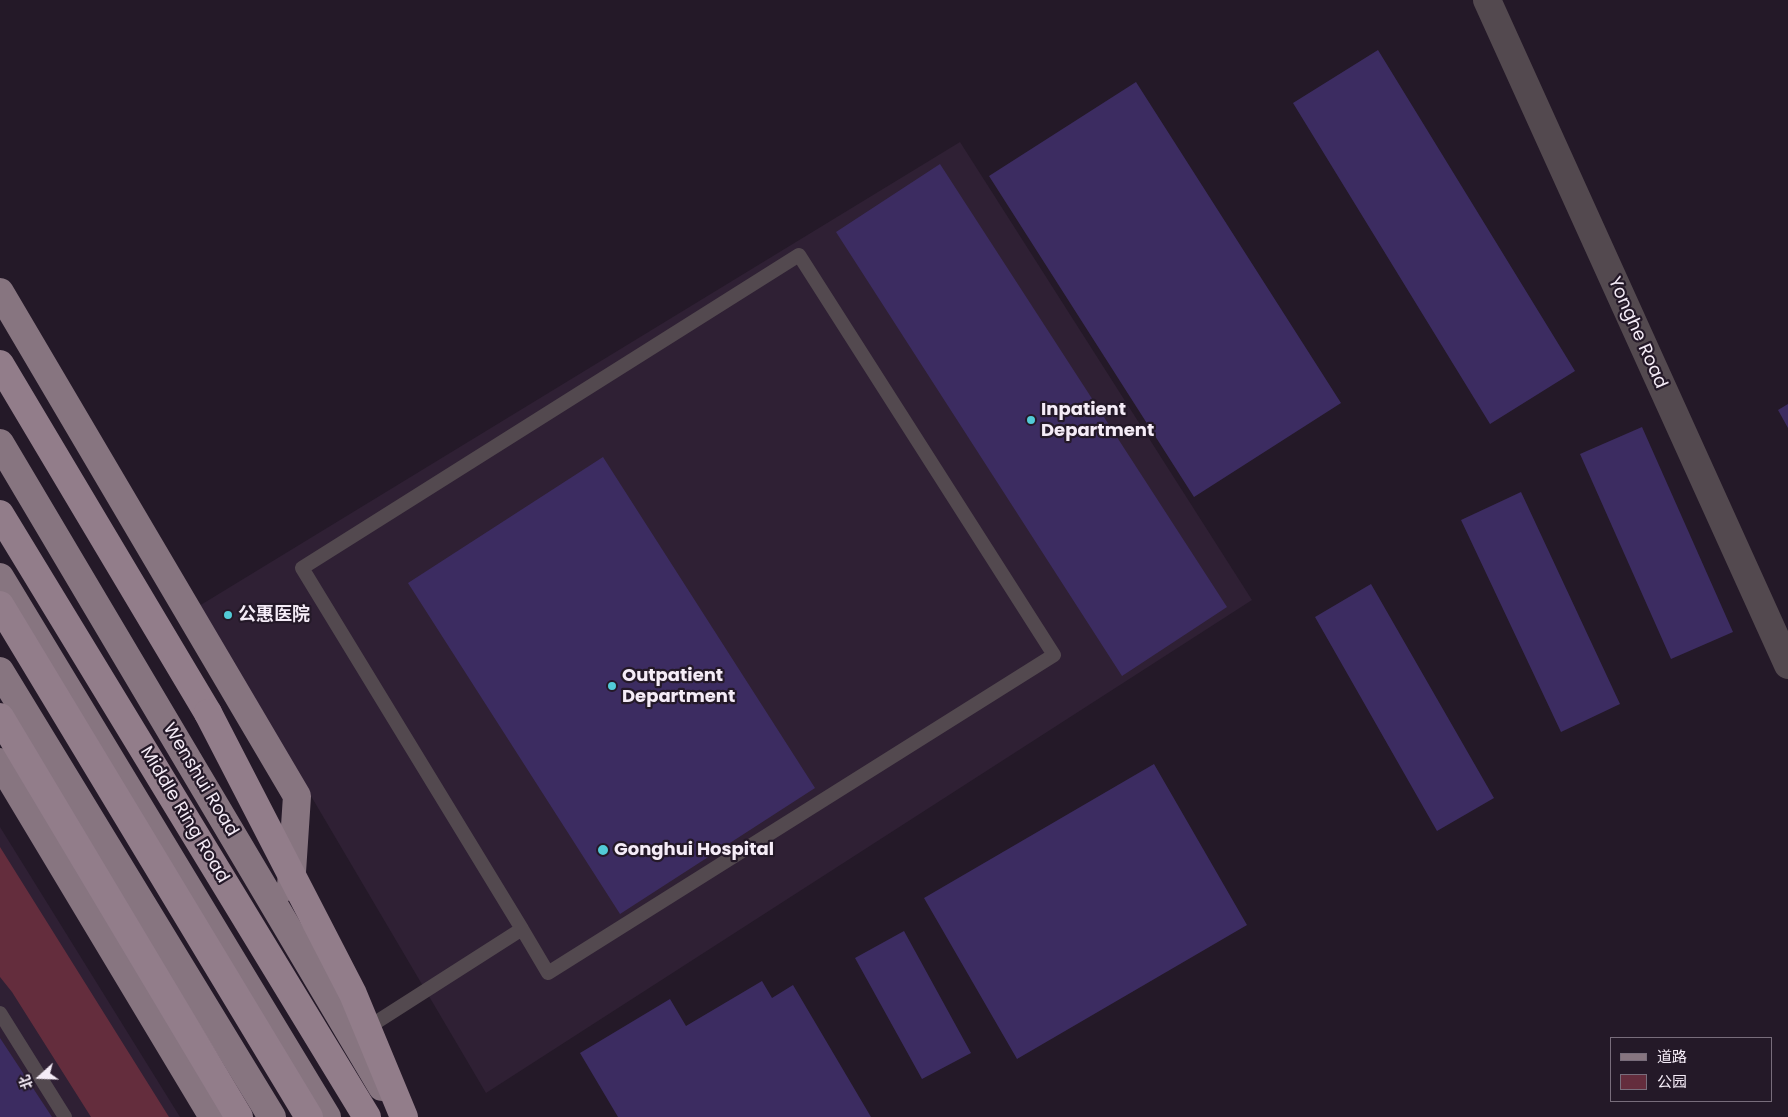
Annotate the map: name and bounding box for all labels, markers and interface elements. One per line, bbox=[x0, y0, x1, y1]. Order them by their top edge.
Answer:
street label: Yonghe Road bbox=[1603, 274, 1671, 392]
place label: Inpatient Department bbox=[1041, 399, 1154, 442]
marker: Inpatient Department bbox=[1025, 414, 1037, 426]
place label: 公惠医院 bbox=[238, 604, 310, 626]
marker: 公惠医院 bbox=[222, 609, 234, 621]
place label: Outpatient Department bbox=[622, 665, 735, 708]
marker: Outpatient Department bbox=[606, 680, 618, 692]
street label: Wenshui Road bbox=[158, 719, 242, 841]
street label: Middle Ring Road bbox=[135, 743, 233, 887]
place label: Gonghui Hospital bbox=[614, 839, 774, 861]
marker: Gonghui Hospital bbox=[596, 843, 610, 857]
legend bbox=[1610, 1037, 1773, 1102]
text: 道路 bbox=[1657, 1046, 1687, 1067]
north arrow bbox=[15, 1052, 65, 1102]
text: 公园 bbox=[1657, 1071, 1687, 1092]
text: 北 bbox=[14, 1072, 38, 1092]

